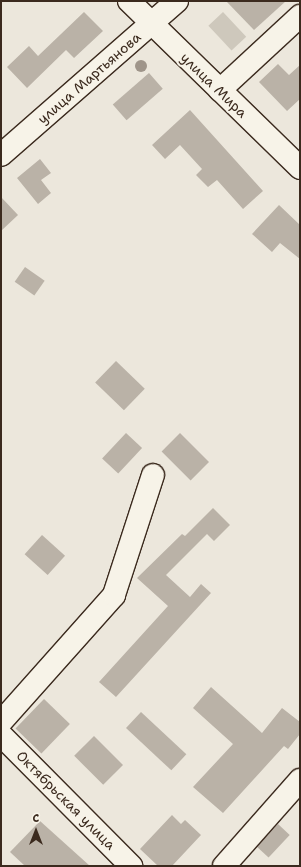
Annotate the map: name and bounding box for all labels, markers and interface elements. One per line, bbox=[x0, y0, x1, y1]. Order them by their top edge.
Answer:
street label: улица Мартьянова bbox=[34, 29, 144, 127]
street label: улица Мира bbox=[177, 49, 251, 121]
street label: Октябрьская улица bbox=[13, 747, 119, 853]
north arrow bbox=[16, 811, 56, 851]
text: С bbox=[33, 811, 39, 826]

